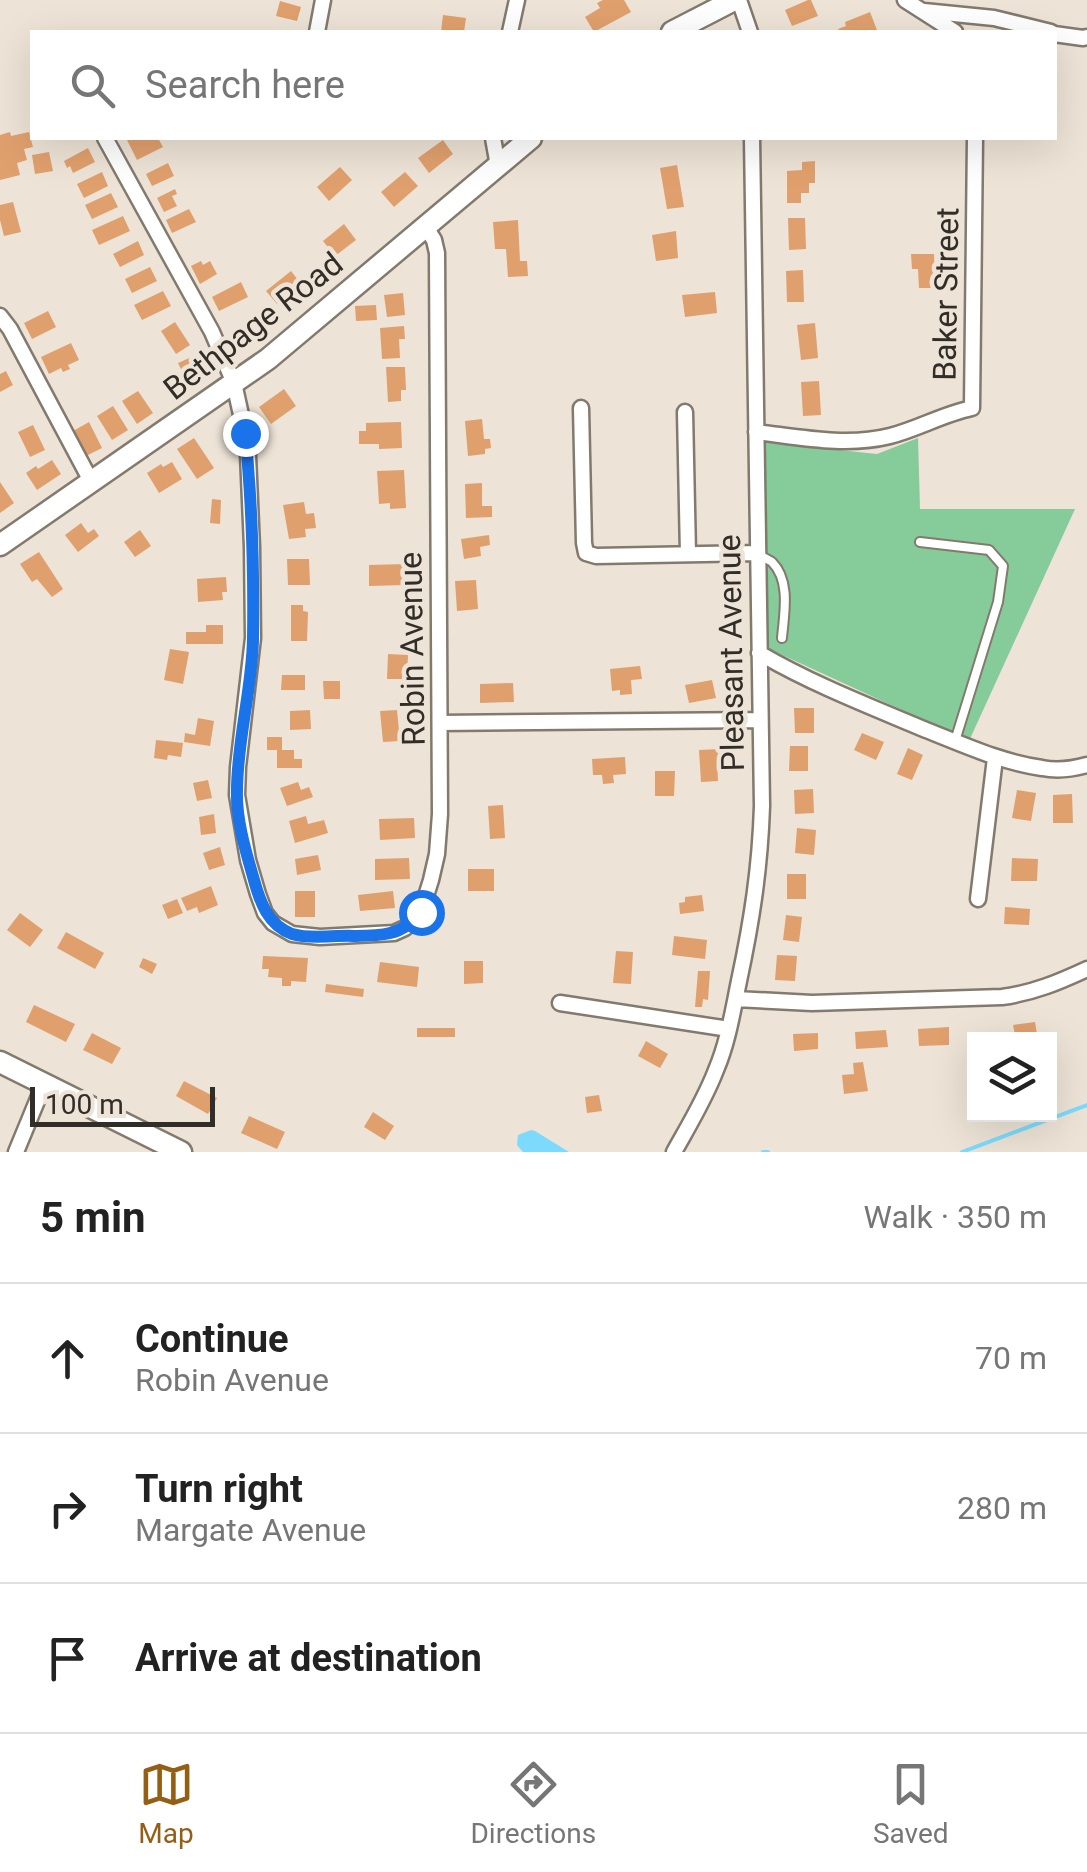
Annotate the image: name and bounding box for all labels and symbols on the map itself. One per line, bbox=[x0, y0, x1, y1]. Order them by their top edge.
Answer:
street label: Baker Street bbox=[925, 207, 967, 381]
street label: Bethpage Road bbox=[156, 244, 350, 408]
route end bbox=[223, 411, 269, 457]
street label: Pleasant Avenue bbox=[710, 534, 752, 772]
street label: Robin Avenue bbox=[391, 552, 433, 746]
route start bbox=[399, 890, 445, 936]
scale bar bbox=[30, 1082, 215, 1126]

